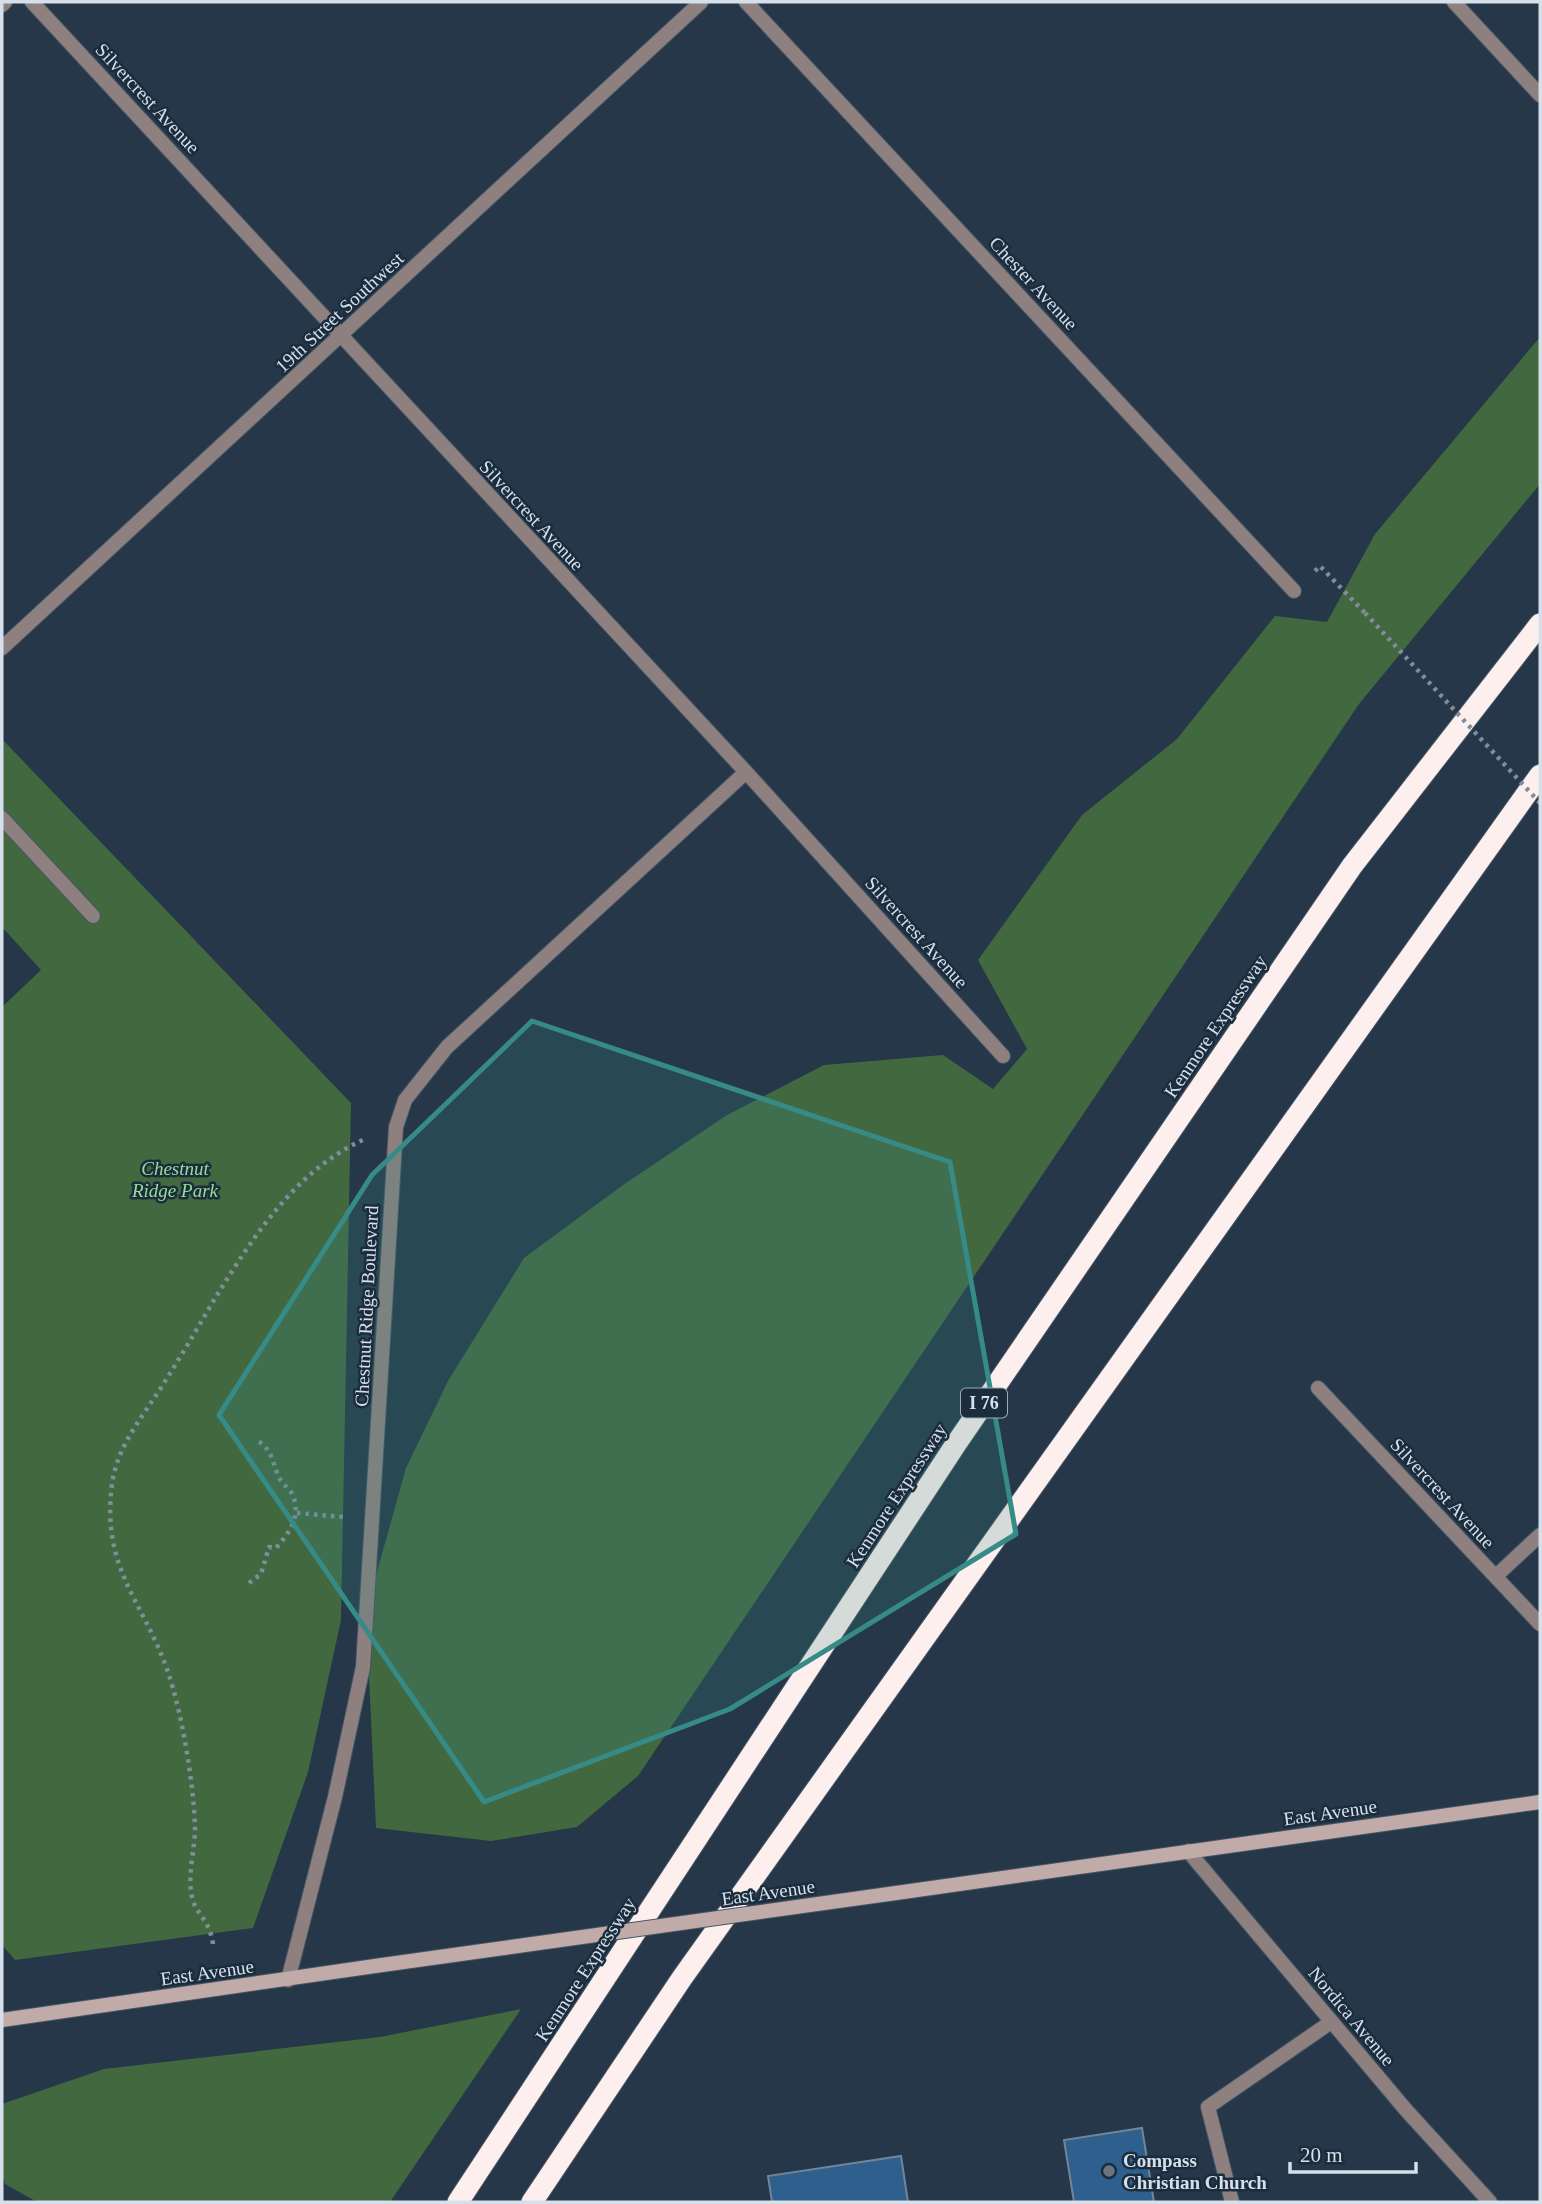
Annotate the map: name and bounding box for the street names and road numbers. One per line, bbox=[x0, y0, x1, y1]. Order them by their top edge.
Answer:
street label: Silvercrest Avenue bbox=[91, 39, 204, 158]
street label: Chester Avenue bbox=[985, 233, 1082, 334]
street label: 19th Street Southwest bbox=[271, 247, 408, 377]
street label: Silvercrest Avenue bbox=[475, 456, 588, 575]
street label: Silvercrest Avenue bbox=[861, 872, 972, 992]
street label: Kenmore Expressway bbox=[1160, 951, 1271, 1101]
street label: Chestnut Ridge Boulevard bbox=[351, 1204, 382, 1407]
road number: I 76 bbox=[961, 1388, 1007, 1418]
street label: Kenmore Expressway bbox=[842, 1419, 951, 1571]
street label: Silvercrest Avenue bbox=[1386, 1434, 1499, 1553]
street label: East Avenue bbox=[1282, 1796, 1378, 1829]
street label: East Avenue bbox=[720, 1876, 816, 1909]
street label: Kenmore Expressway bbox=[531, 1893, 640, 2045]
street label: East Avenue bbox=[159, 1956, 255, 1989]
street label: Nordica Avenue bbox=[1304, 1963, 1399, 2070]

